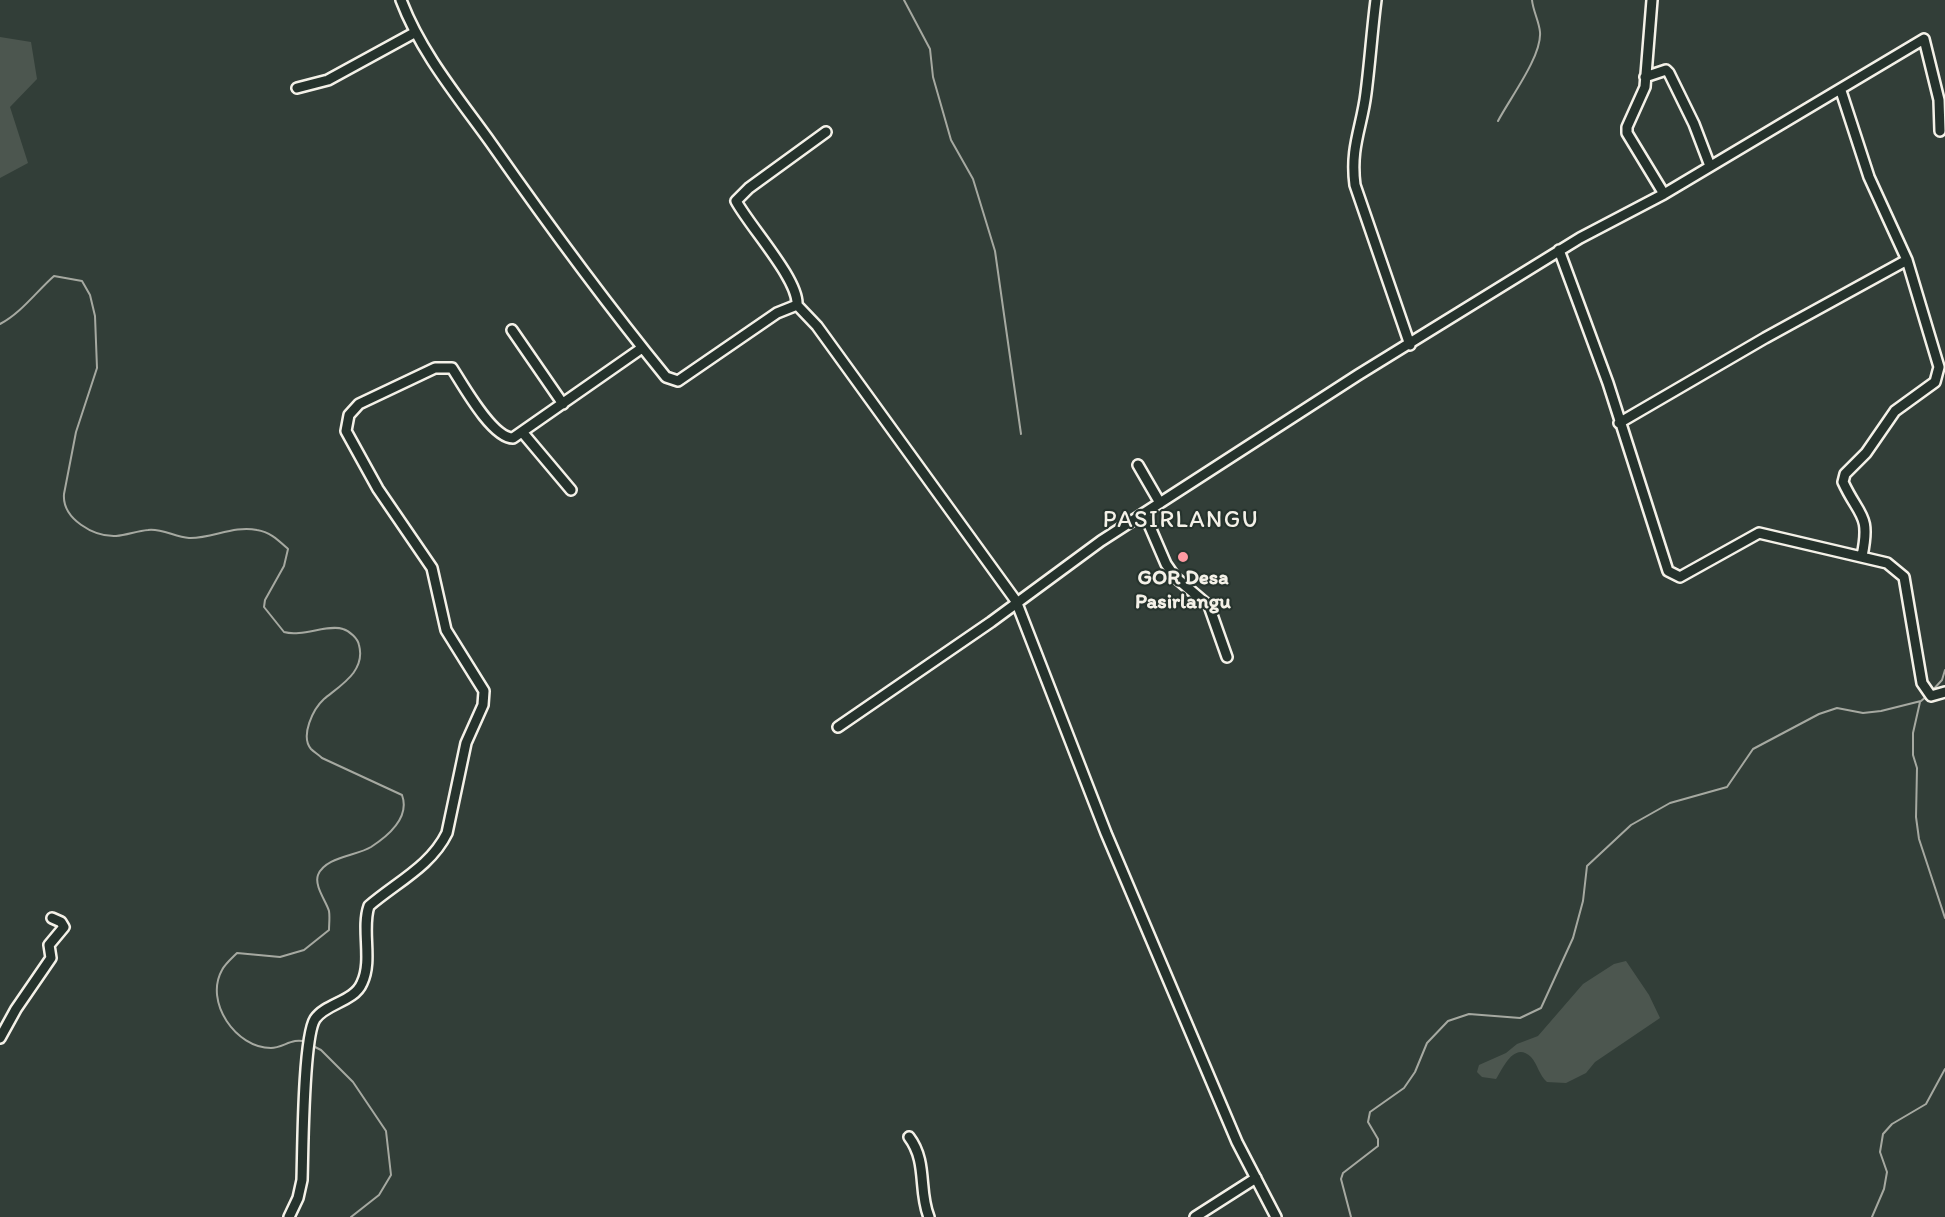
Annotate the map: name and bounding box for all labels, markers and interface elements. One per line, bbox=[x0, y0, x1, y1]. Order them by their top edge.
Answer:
district label: PASIRLANGU bbox=[1104, 507, 1258, 535]
marker: GOR Desa Pasirlangu bbox=[1176, 550, 1190, 564]
place label: GOR Desa Pasirlangu bbox=[1135, 566, 1231, 616]

